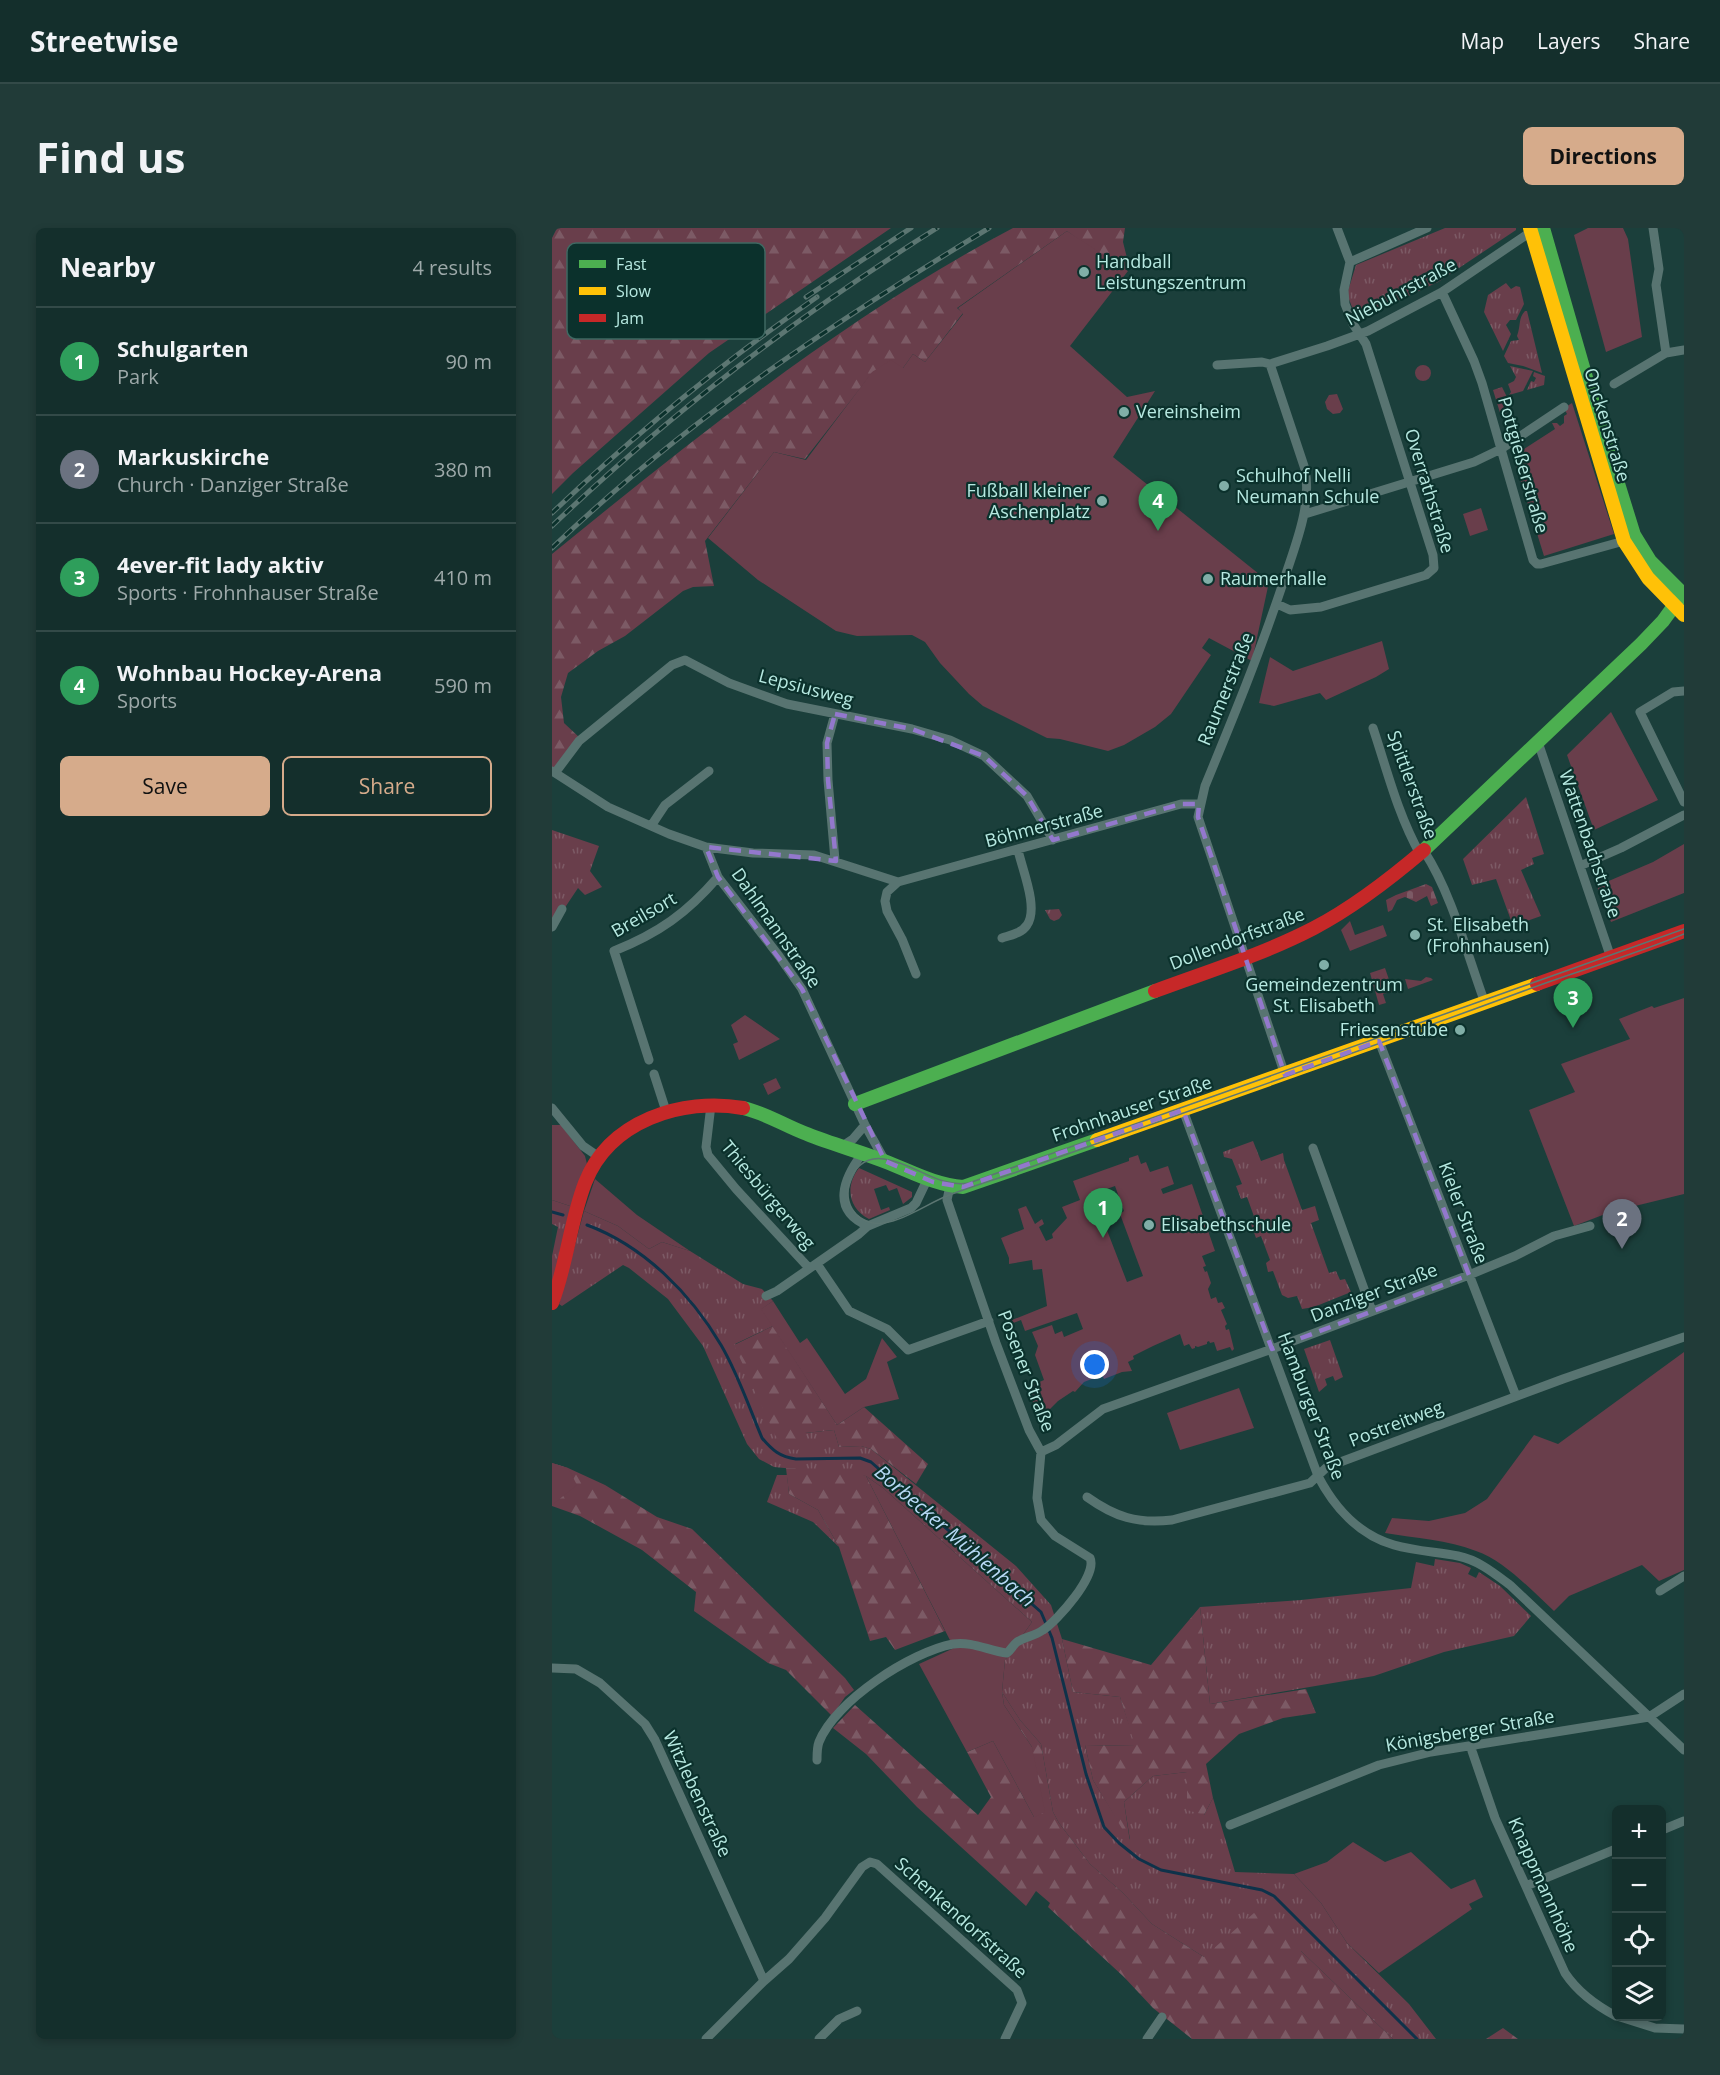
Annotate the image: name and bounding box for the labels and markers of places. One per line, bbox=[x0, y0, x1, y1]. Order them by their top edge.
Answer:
place label: Handball Leistungszentrum bbox=[1096, 249, 1247, 294]
marker: Handball Leistungszentrum bbox=[1077, 265, 1091, 279]
place label: Vereinsheim bbox=[1136, 399, 1241, 423]
marker: Vereinsheim bbox=[1117, 405, 1131, 419]
place label: Schulhof Nelli Neumann Schule bbox=[1236, 463, 1379, 508]
place label: Fußball kleiner Aschenplatz bbox=[967, 478, 1091, 523]
marker: Schulhof Nelli Neumann Schule bbox=[1217, 479, 1231, 493]
pin: 4 bbox=[1138, 482, 1178, 531]
marker: Fußball kleiner Aschenplatz bbox=[1095, 494, 1109, 508]
place label: Raumerhalle bbox=[1220, 566, 1327, 590]
marker: Raumerhalle bbox=[1201, 572, 1215, 586]
place label: St. Elisabeth (Frohnhausen) bbox=[1427, 912, 1549, 957]
marker: St. Elisabeth (Frohnhausen) bbox=[1408, 928, 1422, 942]
marker: Gemeindezentrum St. Elisabeth bbox=[1317, 958, 1331, 972]
place label: Gemeindezentrum St. Elisabeth bbox=[1245, 972, 1403, 1017]
pin: 3 bbox=[1554, 978, 1592, 1028]
place label: Friesenstube bbox=[1340, 1017, 1448, 1041]
marker: Friesenstube bbox=[1453, 1023, 1467, 1037]
pin: 1 bbox=[1084, 1188, 1122, 1238]
pin: 2 bbox=[1602, 1200, 1642, 1249]
place label: Elisabethschule bbox=[1161, 1212, 1291, 1236]
marker: Elisabethschule bbox=[1142, 1218, 1156, 1232]

